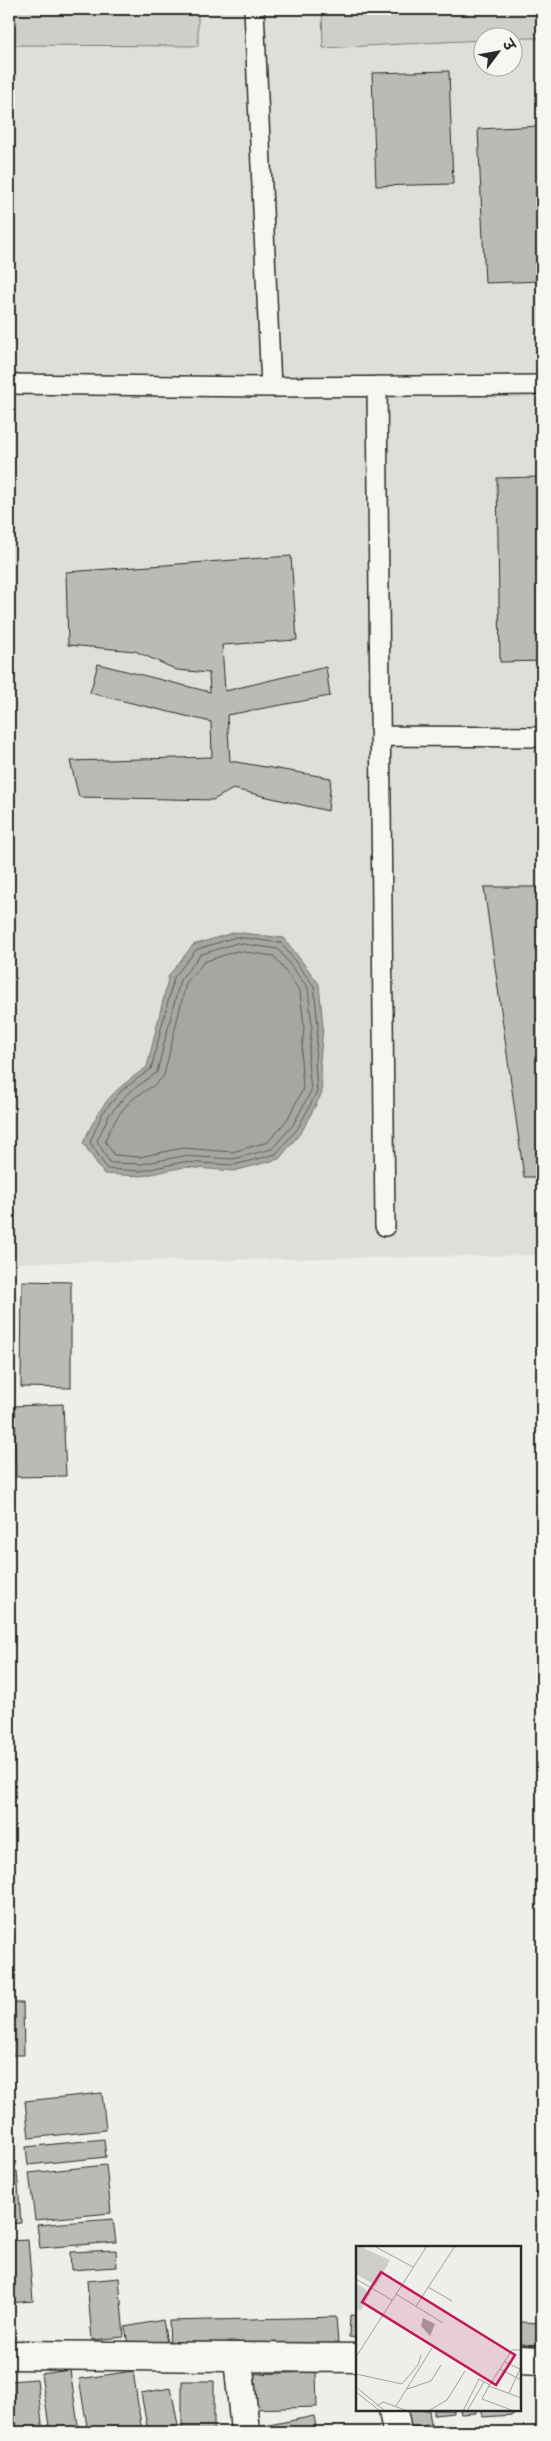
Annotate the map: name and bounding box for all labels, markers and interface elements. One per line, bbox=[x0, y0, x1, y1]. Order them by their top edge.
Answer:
north arrow bbox=[474, 28, 524, 78]
text: उ bbox=[498, 35, 519, 55]
inset map bbox=[356, 2246, 521, 2411]

